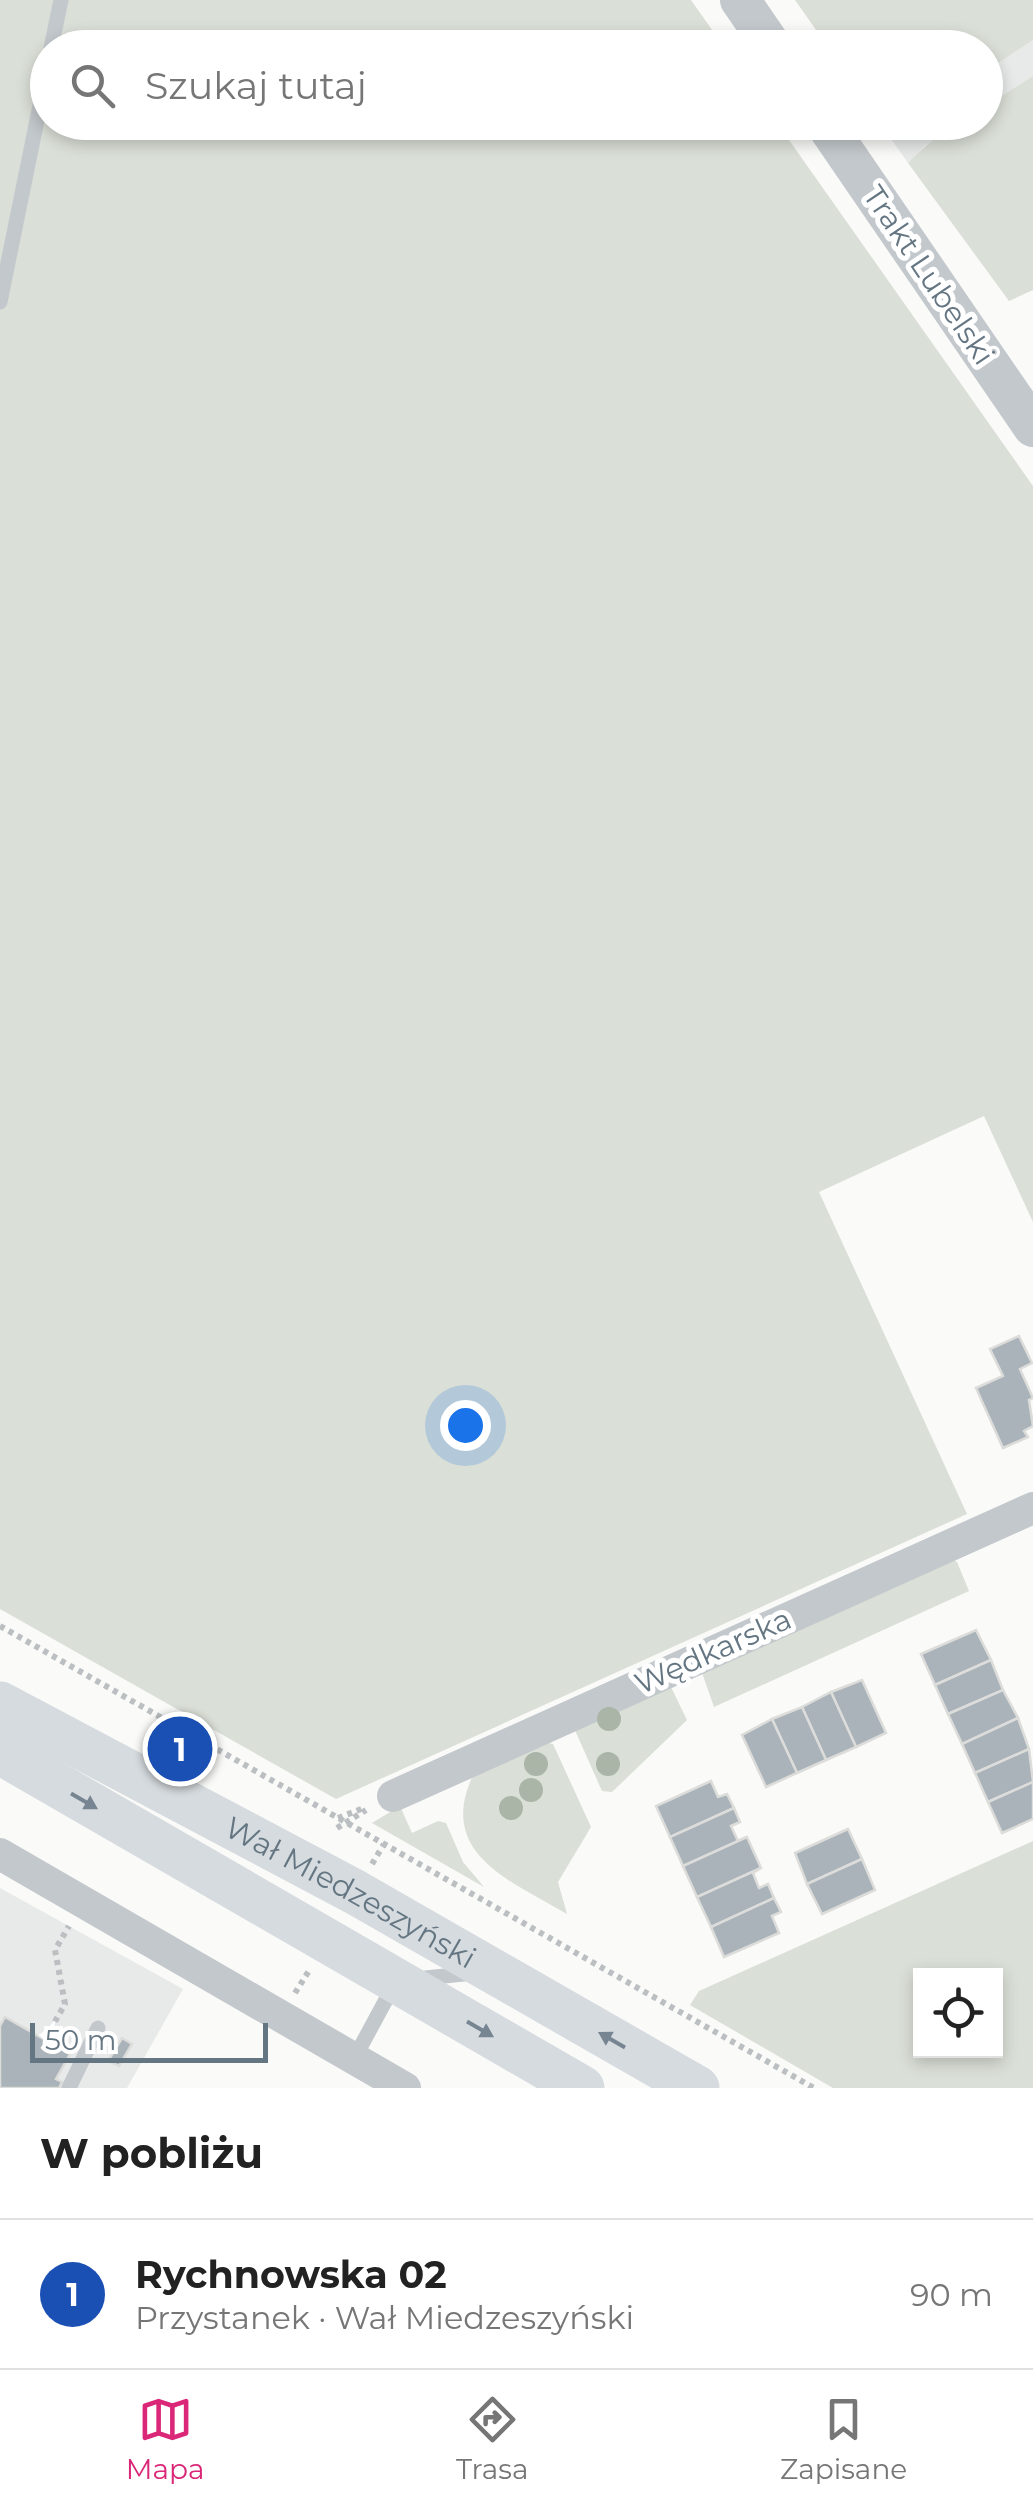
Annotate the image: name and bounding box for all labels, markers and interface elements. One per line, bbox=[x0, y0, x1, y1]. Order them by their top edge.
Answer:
search box bbox=[30, 30, 1003, 140]
icon: search bbox=[65, 58, 120, 113]
text: Szukaj tutaj bbox=[145, 62, 367, 109]
street label: Trakt Lubelski bbox=[855, 178, 1003, 372]
your location bbox=[440, 1400, 491, 1451]
street label: Wędkarska bbox=[629, 1600, 797, 1702]
pin: 1 bbox=[148, 1712, 212, 1786]
one-way arrow bbox=[70, 1792, 99, 1809]
street label: Wał Miedzeszyński bbox=[219, 1808, 483, 1976]
map controls bbox=[913, 1968, 1003, 2058]
button: locate bbox=[913, 1968, 1003, 2058]
scale bar bbox=[30, 2018, 268, 2062]
one-way arrow bbox=[466, 2020, 494, 2038]
text: 50 m bbox=[45, 2023, 116, 2057]
one-way arrow bbox=[598, 2032, 626, 2049]
text: W pobliżu bbox=[40, 2127, 263, 2179]
text: Rychnowska 02 bbox=[135, 2251, 447, 2298]
text: 1 bbox=[66, 2275, 79, 2314]
text: 90 m bbox=[910, 2275, 993, 2314]
text: Przystanek · Wał Miedzeszyński bbox=[135, 2298, 634, 2337]
tab: Mapa bbox=[126, 2392, 204, 2486]
tab: Trasa bbox=[456, 2392, 528, 2486]
tab: Zapisane bbox=[780, 2392, 907, 2486]

